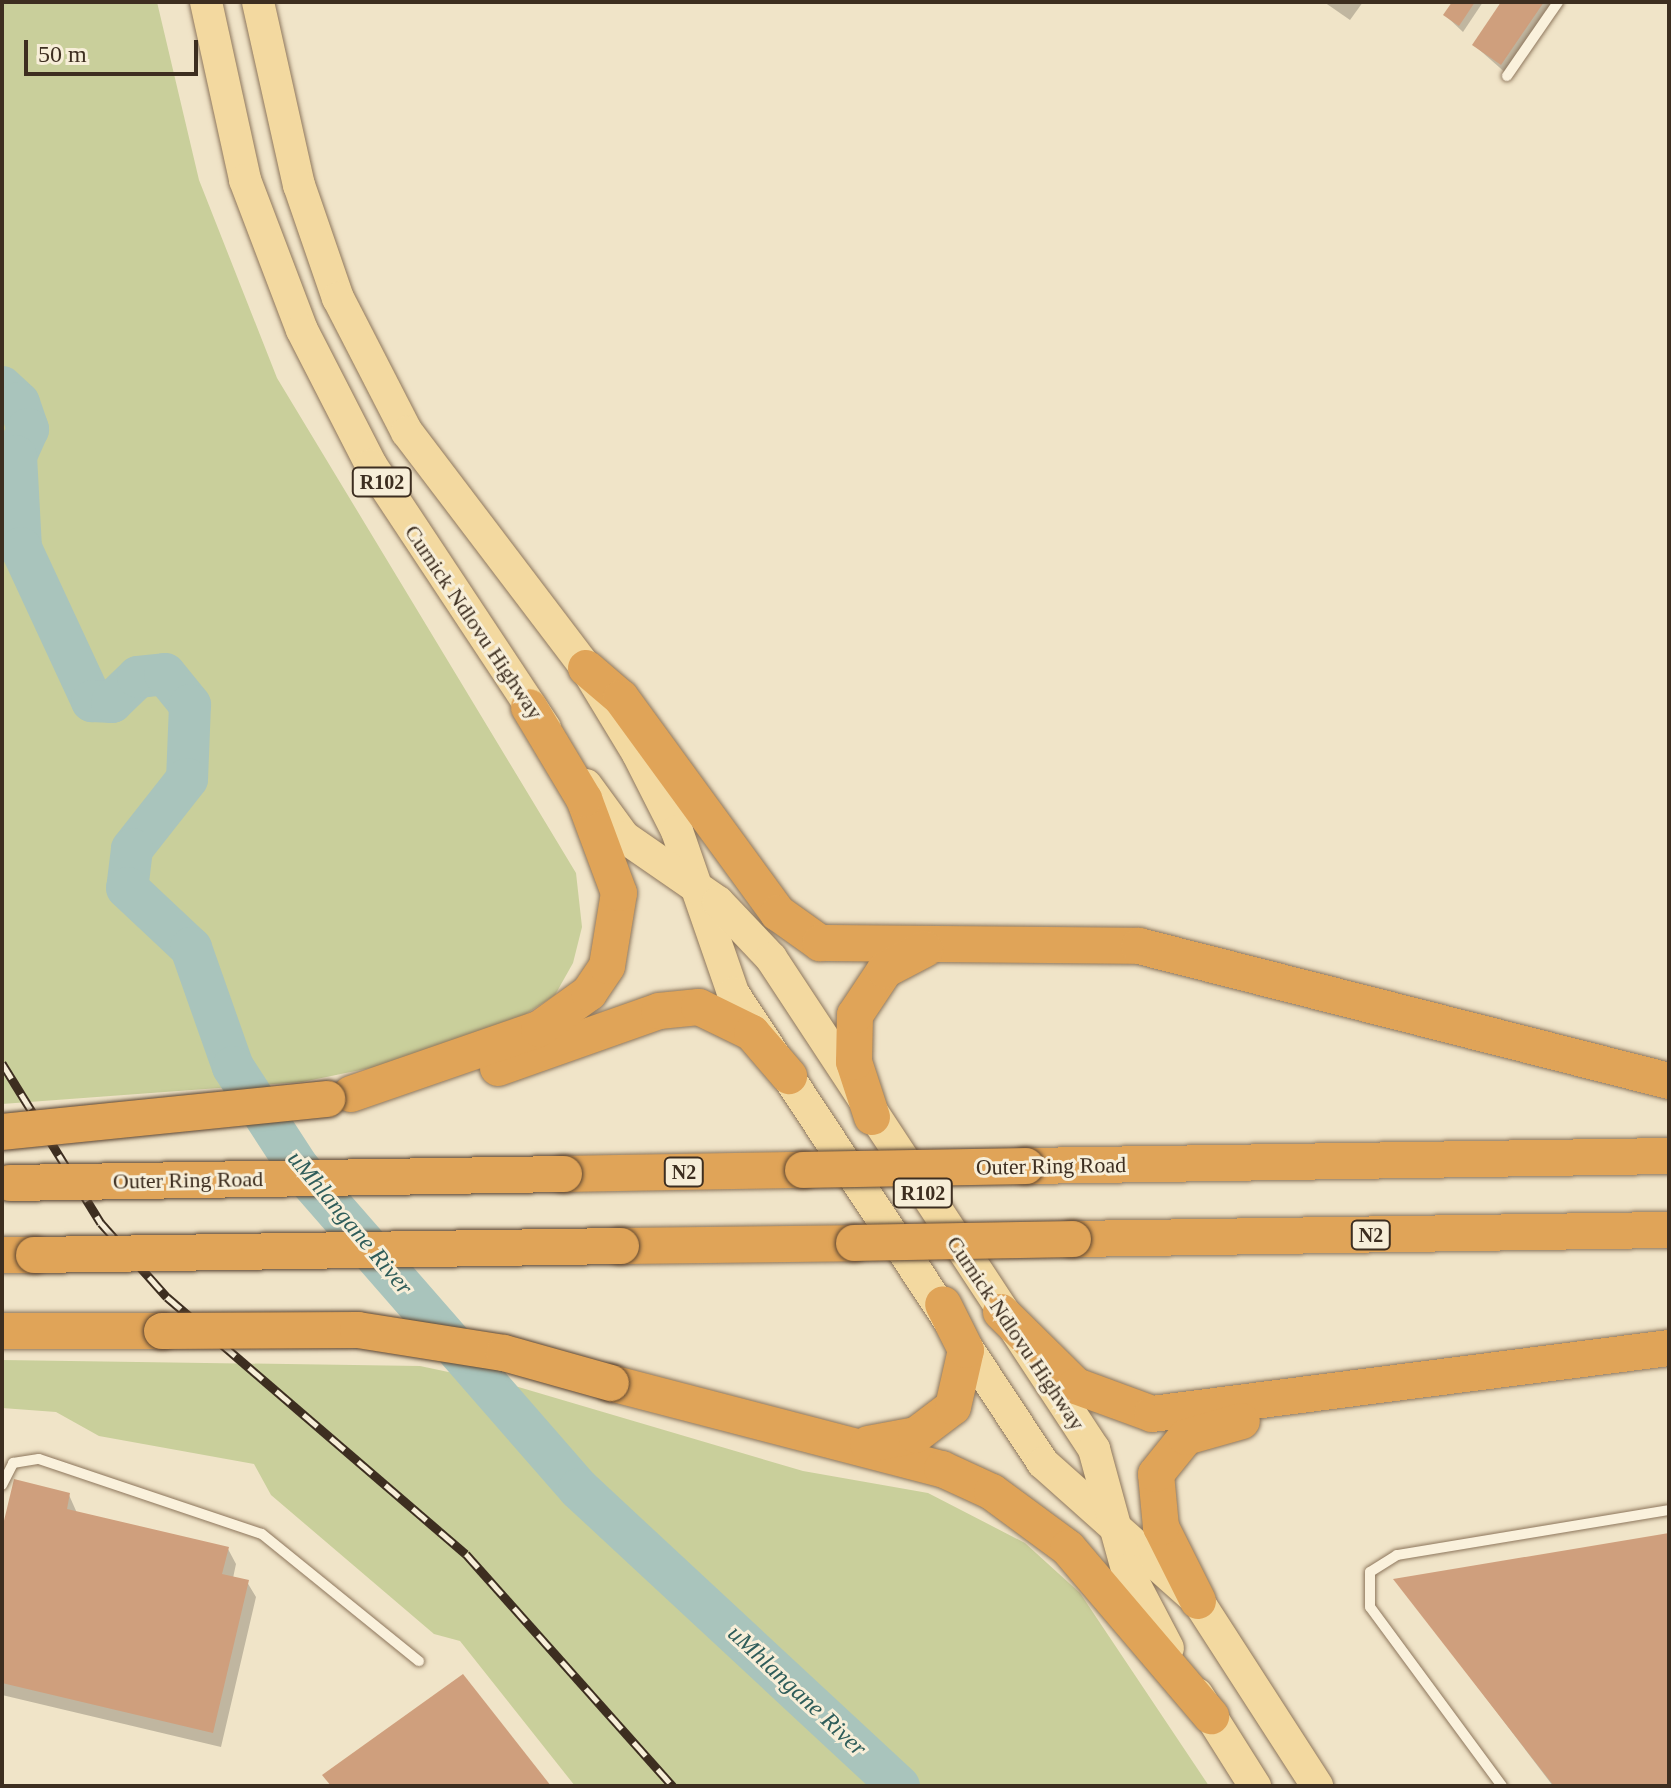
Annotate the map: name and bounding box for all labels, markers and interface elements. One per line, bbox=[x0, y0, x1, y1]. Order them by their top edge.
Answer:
scale bar bbox=[28, 24, 202, 74]
text: 50 m bbox=[38, 41, 87, 67]
road number: R102 bbox=[350, 466, 414, 498]
street label: Curnick Ndlovu Highway bbox=[399, 520, 549, 724]
water label: uMhlangane River bbox=[281, 1145, 419, 1301]
street label: Outer Ring Road bbox=[976, 1151, 1126, 1181]
road number: N2 bbox=[662, 1156, 706, 1188]
street label: Outer Ring Road bbox=[113, 1165, 263, 1195]
road number: R102 bbox=[891, 1177, 955, 1209]
road number: N2 bbox=[1349, 1219, 1393, 1251]
street label: Curnick Ndlovu Highway bbox=[941, 1231, 1091, 1435]
water label: uMhlangane River bbox=[722, 1619, 872, 1763]

